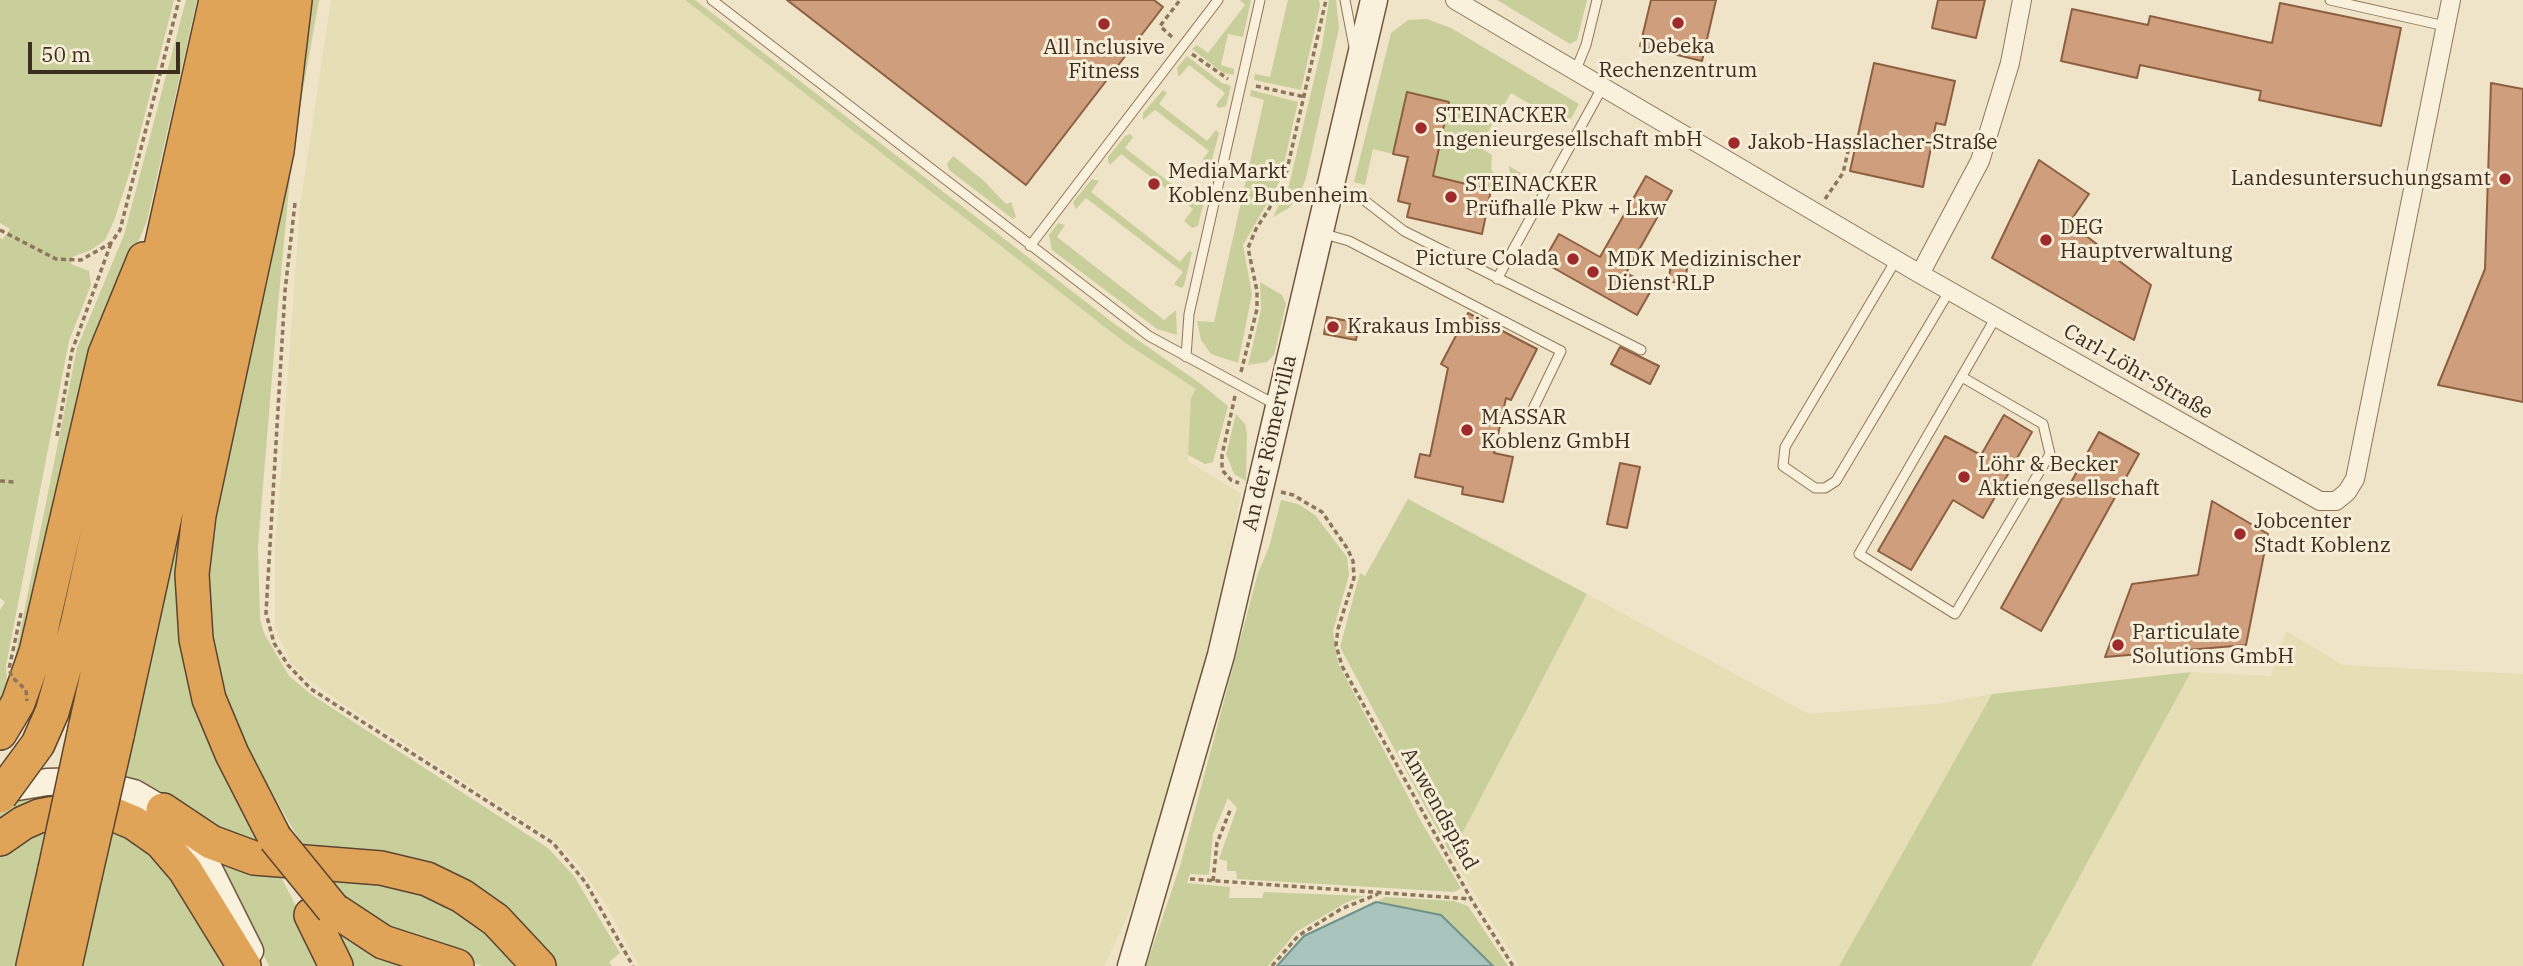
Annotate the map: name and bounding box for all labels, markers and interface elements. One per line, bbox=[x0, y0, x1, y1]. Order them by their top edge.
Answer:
marker: Debeka Rechenzentrum bbox=[1670, 15, 1686, 31]
marker: All Inclusive Fitness bbox=[1096, 16, 1112, 32]
scale bar bbox=[32, 28, 184, 72]
place label: Debeka Rechenzentrum bbox=[1599, 34, 1757, 84]
place label: All Inclusive Fitness bbox=[1043, 35, 1165, 85]
text: 50 m bbox=[41, 40, 91, 68]
place label: STEINACKER Ingenieurgesellschaft mbH bbox=[1435, 103, 1703, 153]
marker: STEINACKER Ingenieurgesellschaft mbH bbox=[1413, 120, 1429, 136]
place label: Jakob-Hasslacher-Straße bbox=[1748, 130, 1997, 156]
marker: Jakob-Hasslacher-Straße bbox=[1726, 135, 1742, 151]
place label: MediaMarkt Koblenz Bubenheim bbox=[1168, 159, 1369, 209]
place label: Landesuntersuchungsamt bbox=[2231, 166, 2491, 192]
marker: Landesuntersuchungsamt bbox=[2497, 171, 2513, 187]
place label: STEINACKER Prüfhalle Pkw + Lkw bbox=[1465, 172, 1666, 222]
marker: MediaMarkt Koblenz Bubenheim bbox=[1146, 176, 1162, 192]
marker: STEINACKER Prüfhalle Pkw + Lkw bbox=[1443, 189, 1459, 205]
place label: DEG Hauptverwaltung bbox=[2060, 215, 2233, 265]
marker: DEG Hauptverwaltung bbox=[2038, 232, 2054, 248]
place label: Picture Colada bbox=[1415, 246, 1559, 272]
place label: MDK Medizinischer Dienst RLP bbox=[1607, 247, 1801, 297]
marker: Picture Colada bbox=[1565, 251, 1581, 267]
marker: MDK Medizinischer Dienst RLP bbox=[1585, 264, 1601, 280]
place label: Krakaus Imbiss bbox=[1347, 314, 1501, 340]
marker: Krakaus Imbiss bbox=[1325, 319, 1341, 335]
street label: Carl-Löhr-Straße bbox=[2059, 319, 2217, 425]
street label: An der Römervilla bbox=[1238, 353, 1302, 533]
place label: MASSAR Koblenz GmbH bbox=[1481, 405, 1630, 455]
marker: MASSAR Koblenz GmbH bbox=[1459, 422, 1475, 438]
place label: Löhr & Becker Aktiengesellschaft bbox=[1978, 452, 2160, 502]
marker: Löhr & Becker Aktiengesellschaft bbox=[1956, 469, 1972, 485]
place label: Jobcenter Stadt Koblenz bbox=[2254, 509, 2391, 559]
marker: Jobcenter Stadt Koblenz bbox=[2232, 526, 2248, 542]
place label: Particulate Solutions GmbH bbox=[2132, 620, 2294, 670]
marker: Particulate Solutions GmbH bbox=[2110, 637, 2126, 653]
street label: Anwendspfad bbox=[1395, 744, 1483, 874]

